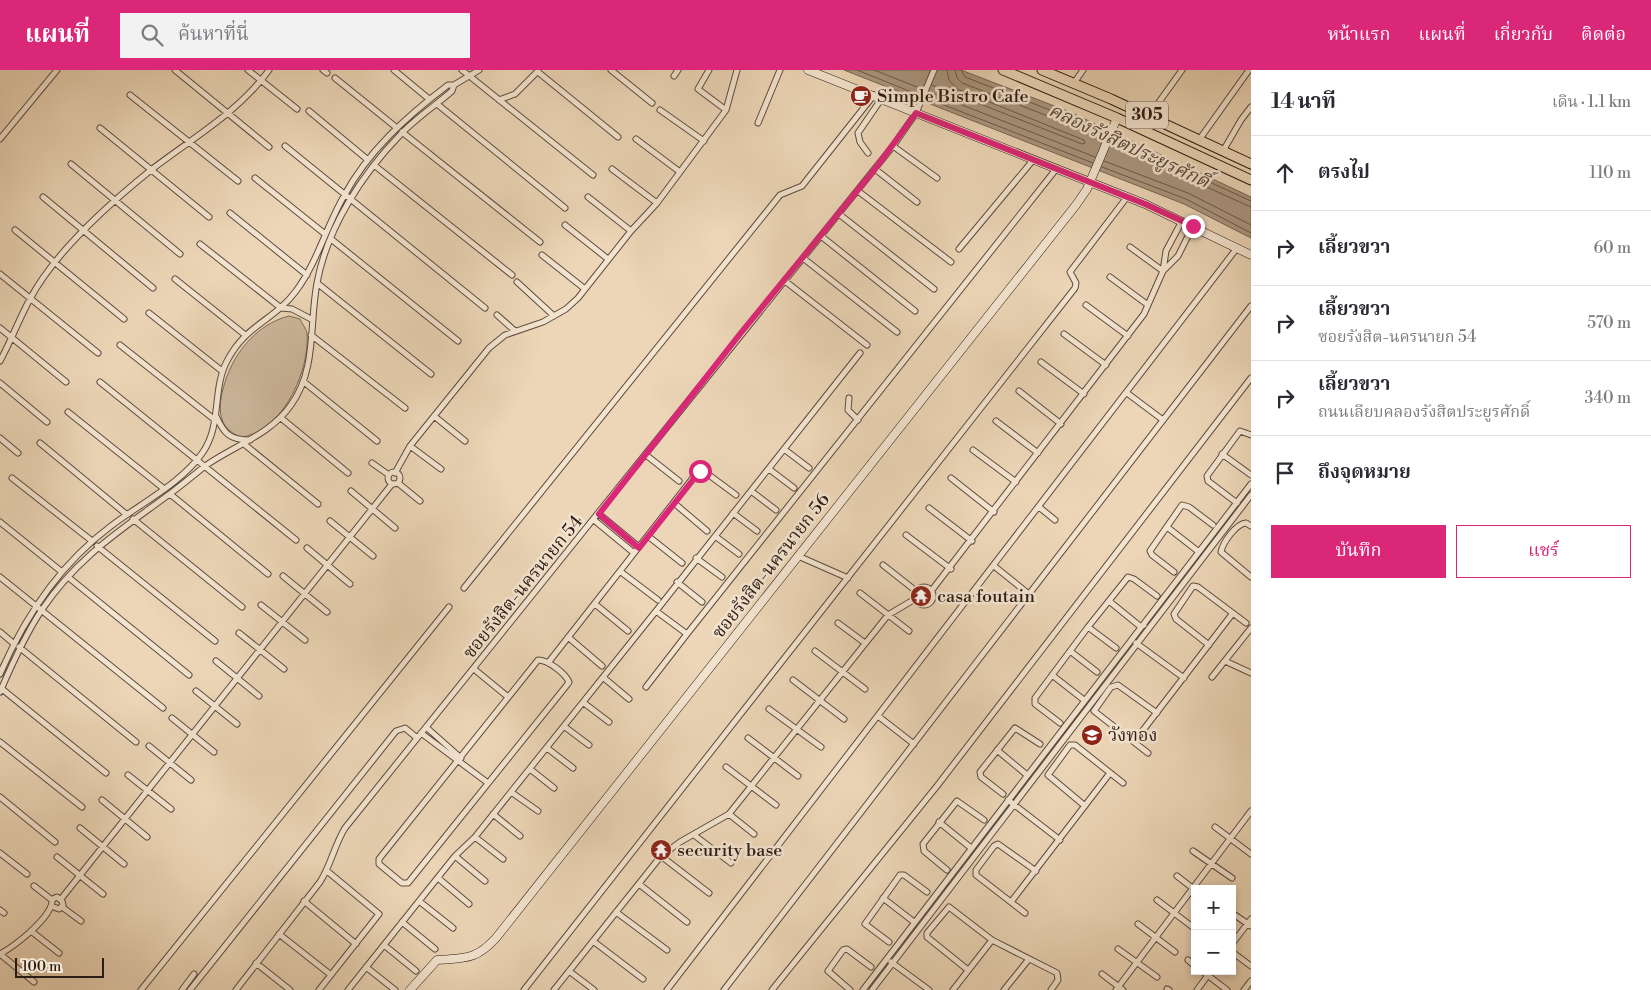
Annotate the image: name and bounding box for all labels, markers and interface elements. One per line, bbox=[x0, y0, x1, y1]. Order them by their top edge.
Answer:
search box bbox=[120, 13, 470, 58]
text: แผนที่ bbox=[25, 20, 90, 50]
icon: search bbox=[138, 21, 166, 49]
text: ค้นหาที่นี่ bbox=[178, 22, 249, 46]
text: หน้าแรก bbox=[1327, 23, 1390, 46]
text: แผนที่ bbox=[1418, 23, 1466, 46]
text: เกี่ยวกับ bbox=[1494, 23, 1553, 46]
text: ติดต่อ bbox=[1581, 23, 1626, 46]
cafe icon: Simple Bistro Cafe bbox=[849, 84, 873, 108]
place label: Simple Bistro Cafe bbox=[877, 85, 1029, 108]
text: 14 นาที bbox=[1271, 89, 1336, 115]
text: เดิน · 1.1 km bbox=[1552, 92, 1631, 112]
water label: คลองรังสิตประยูรศักดิ์ bbox=[1045, 96, 1220, 196]
road number: 305 bbox=[1126, 102, 1168, 128]
icon: ahead bbox=[1271, 159, 1299, 187]
text: ตรงไป bbox=[1318, 160, 1370, 184]
text: 110 m bbox=[1589, 163, 1631, 183]
route end bbox=[1182, 215, 1205, 238]
icon: right bbox=[1271, 234, 1299, 262]
text: เลี้ยวขวา bbox=[1318, 235, 1390, 259]
text: 60 m bbox=[1593, 238, 1631, 258]
text: เลี้ยวขวา bbox=[1318, 297, 1390, 321]
icon: right bbox=[1271, 309, 1299, 337]
text: 570 m bbox=[1587, 313, 1631, 333]
text: ซอยรังสิต-นครนายก 54 bbox=[1318, 327, 1477, 347]
text: เลี้ยวขวา bbox=[1318, 372, 1390, 396]
icon: right bbox=[1271, 384, 1299, 412]
text: 340 m bbox=[1584, 388, 1631, 408]
text: ถนนเลียบคลองรังสิตประยูรศักดิ์ bbox=[1318, 402, 1530, 422]
icon: arrive bbox=[1271, 459, 1299, 487]
route start bbox=[689, 460, 712, 483]
text: ถึงจุดหมาย bbox=[1318, 460, 1411, 484]
street label: ซอยรังสิต-นครนายก 56 bbox=[707, 489, 835, 643]
street label: ซอยรังสิต-นครนายก 54 bbox=[458, 510, 588, 664]
button: บันทึก bbox=[1271, 525, 1446, 578]
button: แชร์ bbox=[1456, 525, 1631, 578]
temple icon: casa foutain bbox=[909, 584, 933, 608]
place label: casa foutain bbox=[937, 585, 1035, 608]
school or university icon: วังทอง bbox=[1080, 723, 1104, 747]
place label: วังทอง bbox=[1108, 724, 1158, 747]
temple icon: security base bbox=[649, 838, 673, 862]
place label: security base bbox=[677, 839, 782, 862]
map controls bbox=[1191, 885, 1236, 975]
button: + bbox=[1191, 885, 1236, 930]
button: − bbox=[1191, 930, 1236, 975]
scale bar bbox=[15, 955, 104, 978]
text: 100 m bbox=[22, 958, 61, 976]

